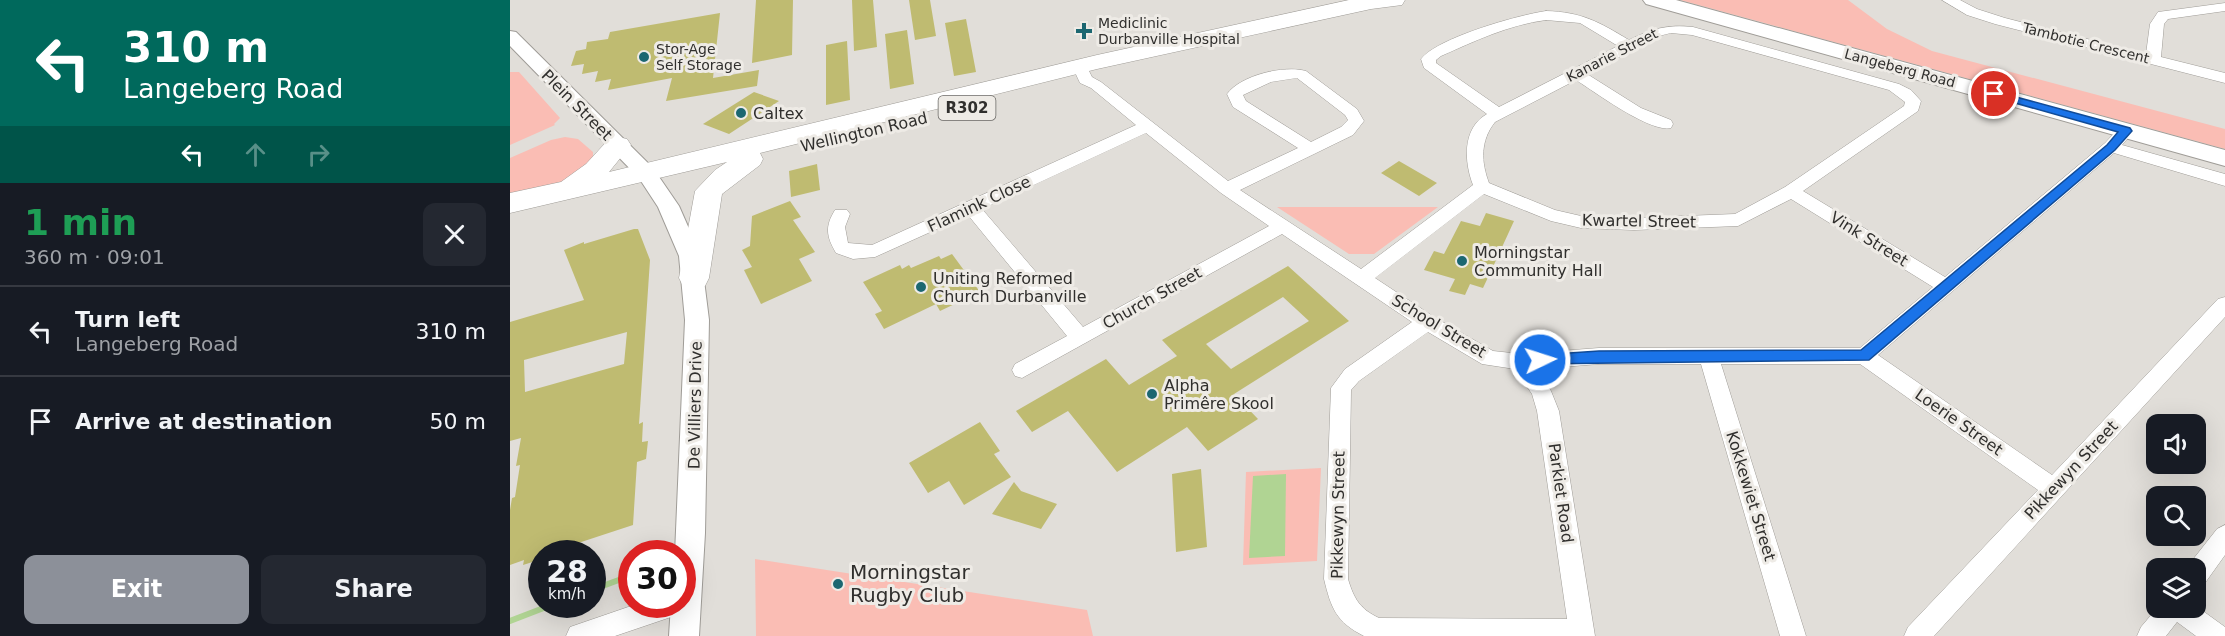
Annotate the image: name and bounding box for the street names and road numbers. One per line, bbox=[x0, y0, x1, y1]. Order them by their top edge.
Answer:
street label: Tambotie Crescent bbox=[2020, 19, 2152, 67]
street label: Kanarie Street bbox=[1564, 25, 1661, 85]
street label: Langeberg Road bbox=[1843, 45, 1957, 91]
street label: Plein Street bbox=[538, 66, 616, 144]
road number: R302 bbox=[938, 96, 996, 120]
street label: Wellington Road bbox=[799, 108, 929, 156]
street label: Flamink Close bbox=[924, 172, 1034, 236]
street label: Vink Street bbox=[1827, 208, 1911, 270]
street label: Kwartel Street bbox=[1582, 211, 1696, 231]
street label: Church Street bbox=[1099, 263, 1205, 333]
street label: School Street bbox=[1388, 290, 1490, 362]
street label: De Villiers Drive bbox=[684, 341, 706, 469]
street label: Loerie Street bbox=[1911, 385, 2007, 459]
street label: Pikkewyn Street bbox=[2020, 417, 2122, 523]
street label: Kokkewiet Street bbox=[1722, 429, 1780, 563]
street label: Parkiet Road bbox=[1545, 442, 1577, 544]
street label: Pikkewyn Street bbox=[1327, 451, 1349, 579]

